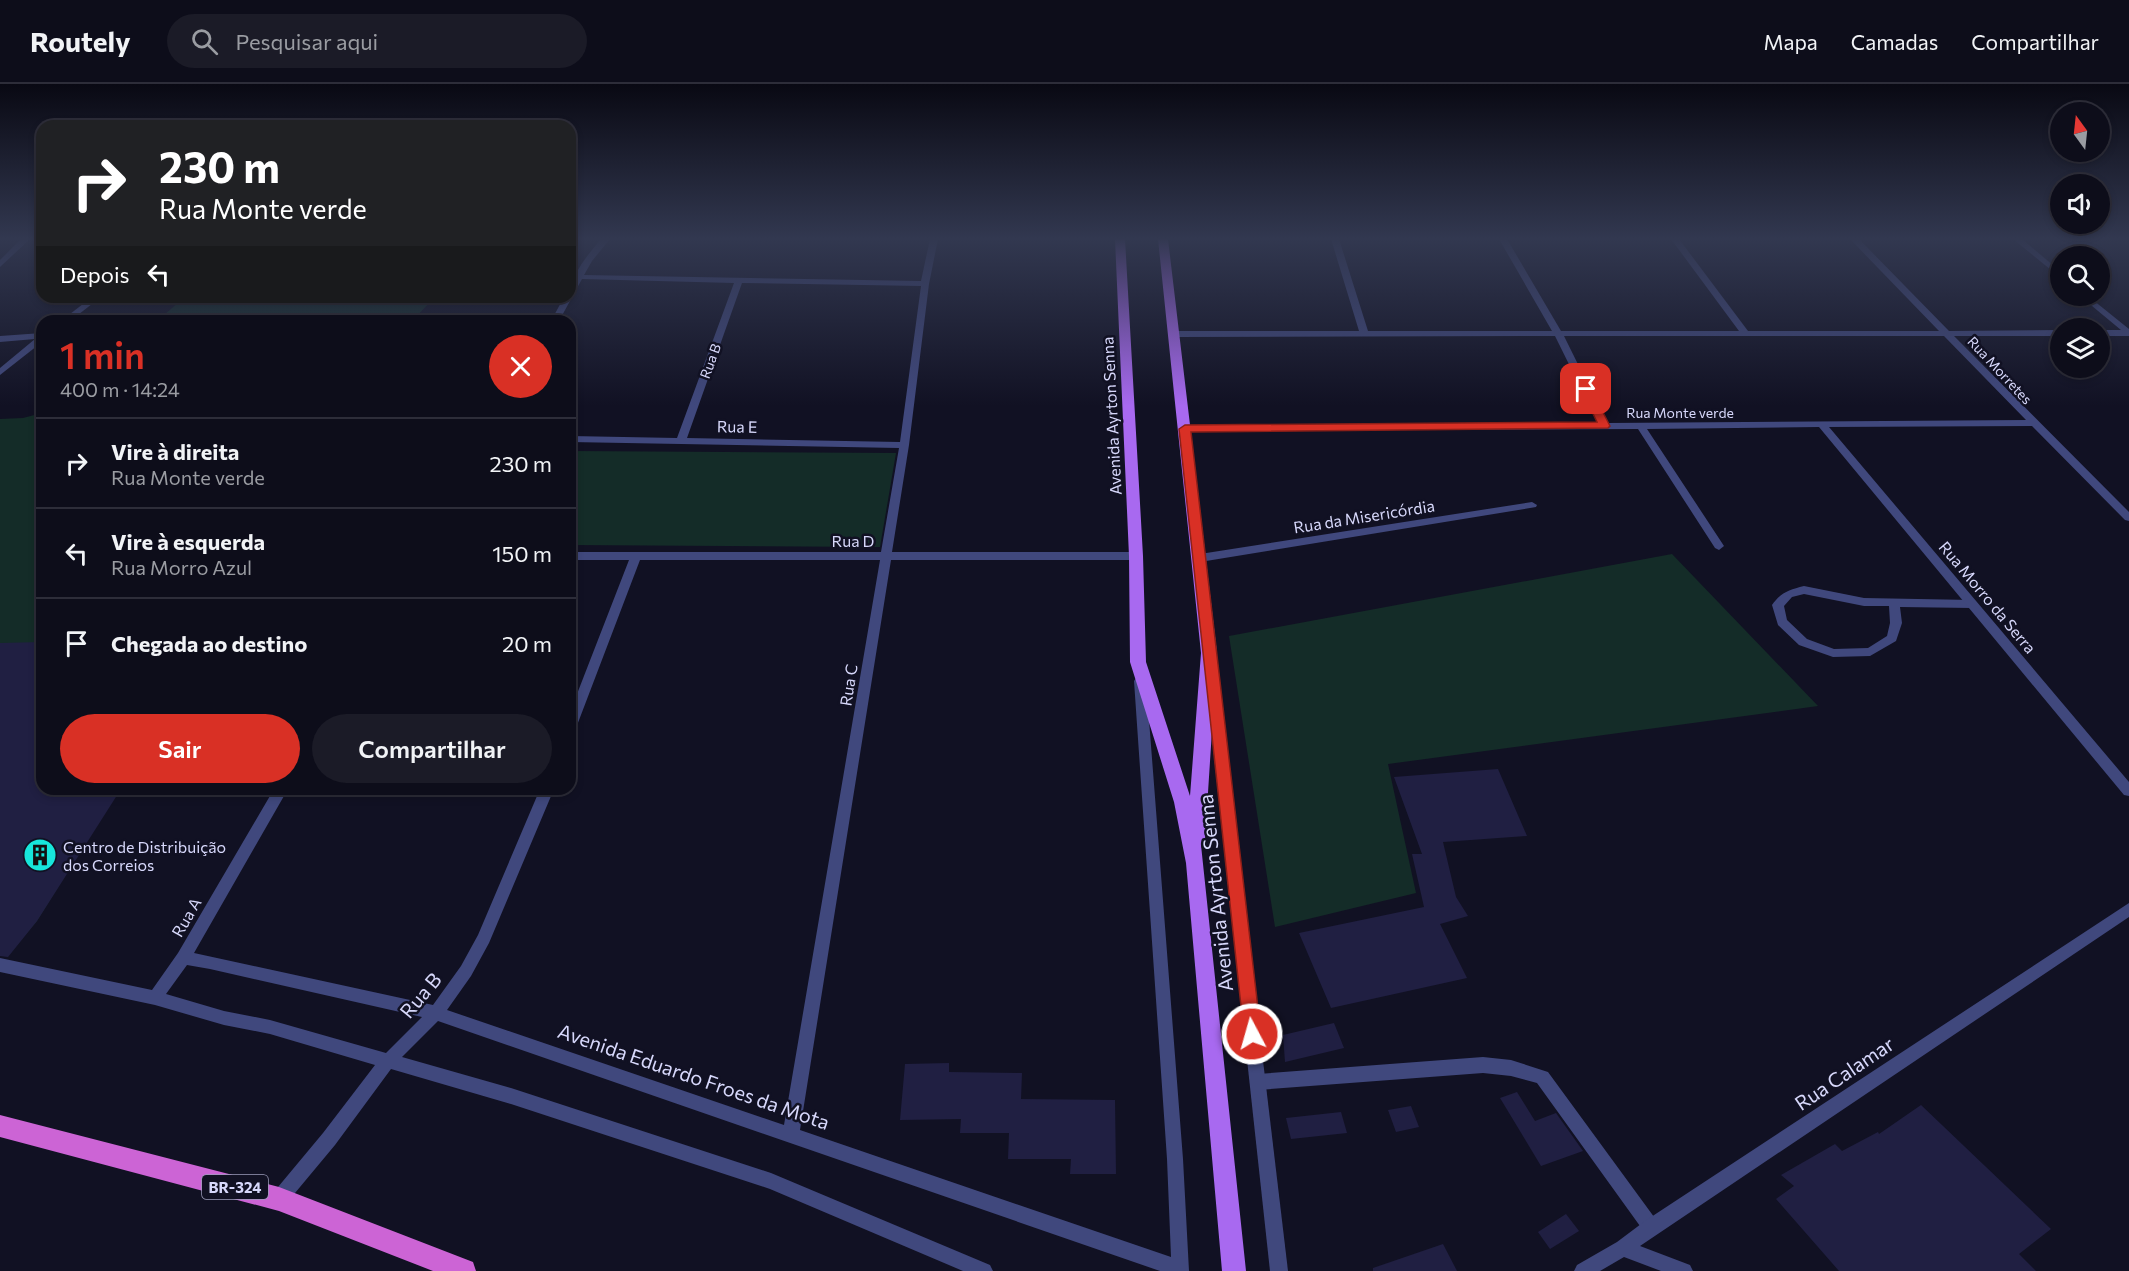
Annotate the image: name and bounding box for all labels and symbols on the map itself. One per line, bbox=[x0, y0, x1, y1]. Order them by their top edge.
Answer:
north arrow bbox=[2050, 102, 2110, 162]
street label: Rua Morretes bbox=[1964, 333, 2036, 407]
street label: Avenida Ayrton Senna bbox=[1097, 336, 1125, 496]
street label: Rua B bbox=[696, 341, 724, 381]
pin bbox=[1560, 363, 1611, 414]
street label: Rua Monte verde bbox=[1626, 404, 1734, 421]
street label: Rua E bbox=[717, 416, 757, 436]
street label: Rua da Misericórdia bbox=[1292, 495, 1436, 537]
street label: Rua D bbox=[832, 531, 874, 550]
street label: Rua Morro da Serra bbox=[1936, 537, 2040, 657]
street label: Rua C bbox=[835, 663, 861, 707]
street label: Avenida Ayrton Senna bbox=[1193, 793, 1237, 993]
building icon: Centro de Distribuição dos Correios bbox=[22, 837, 58, 873]
place label: Centro de Distribuição dos Correios bbox=[63, 837, 226, 874]
street label: Rua A bbox=[167, 894, 205, 940]
street label: Rua B bbox=[394, 967, 446, 1023]
position arrow bbox=[1220, 1002, 1284, 1066]
street label: Avenida Eduardo Froes da Mota bbox=[555, 1018, 833, 1134]
street label: Rua Calamar bbox=[1790, 1031, 1898, 1115]
road number: BR-324 bbox=[202, 1175, 268, 1199]

